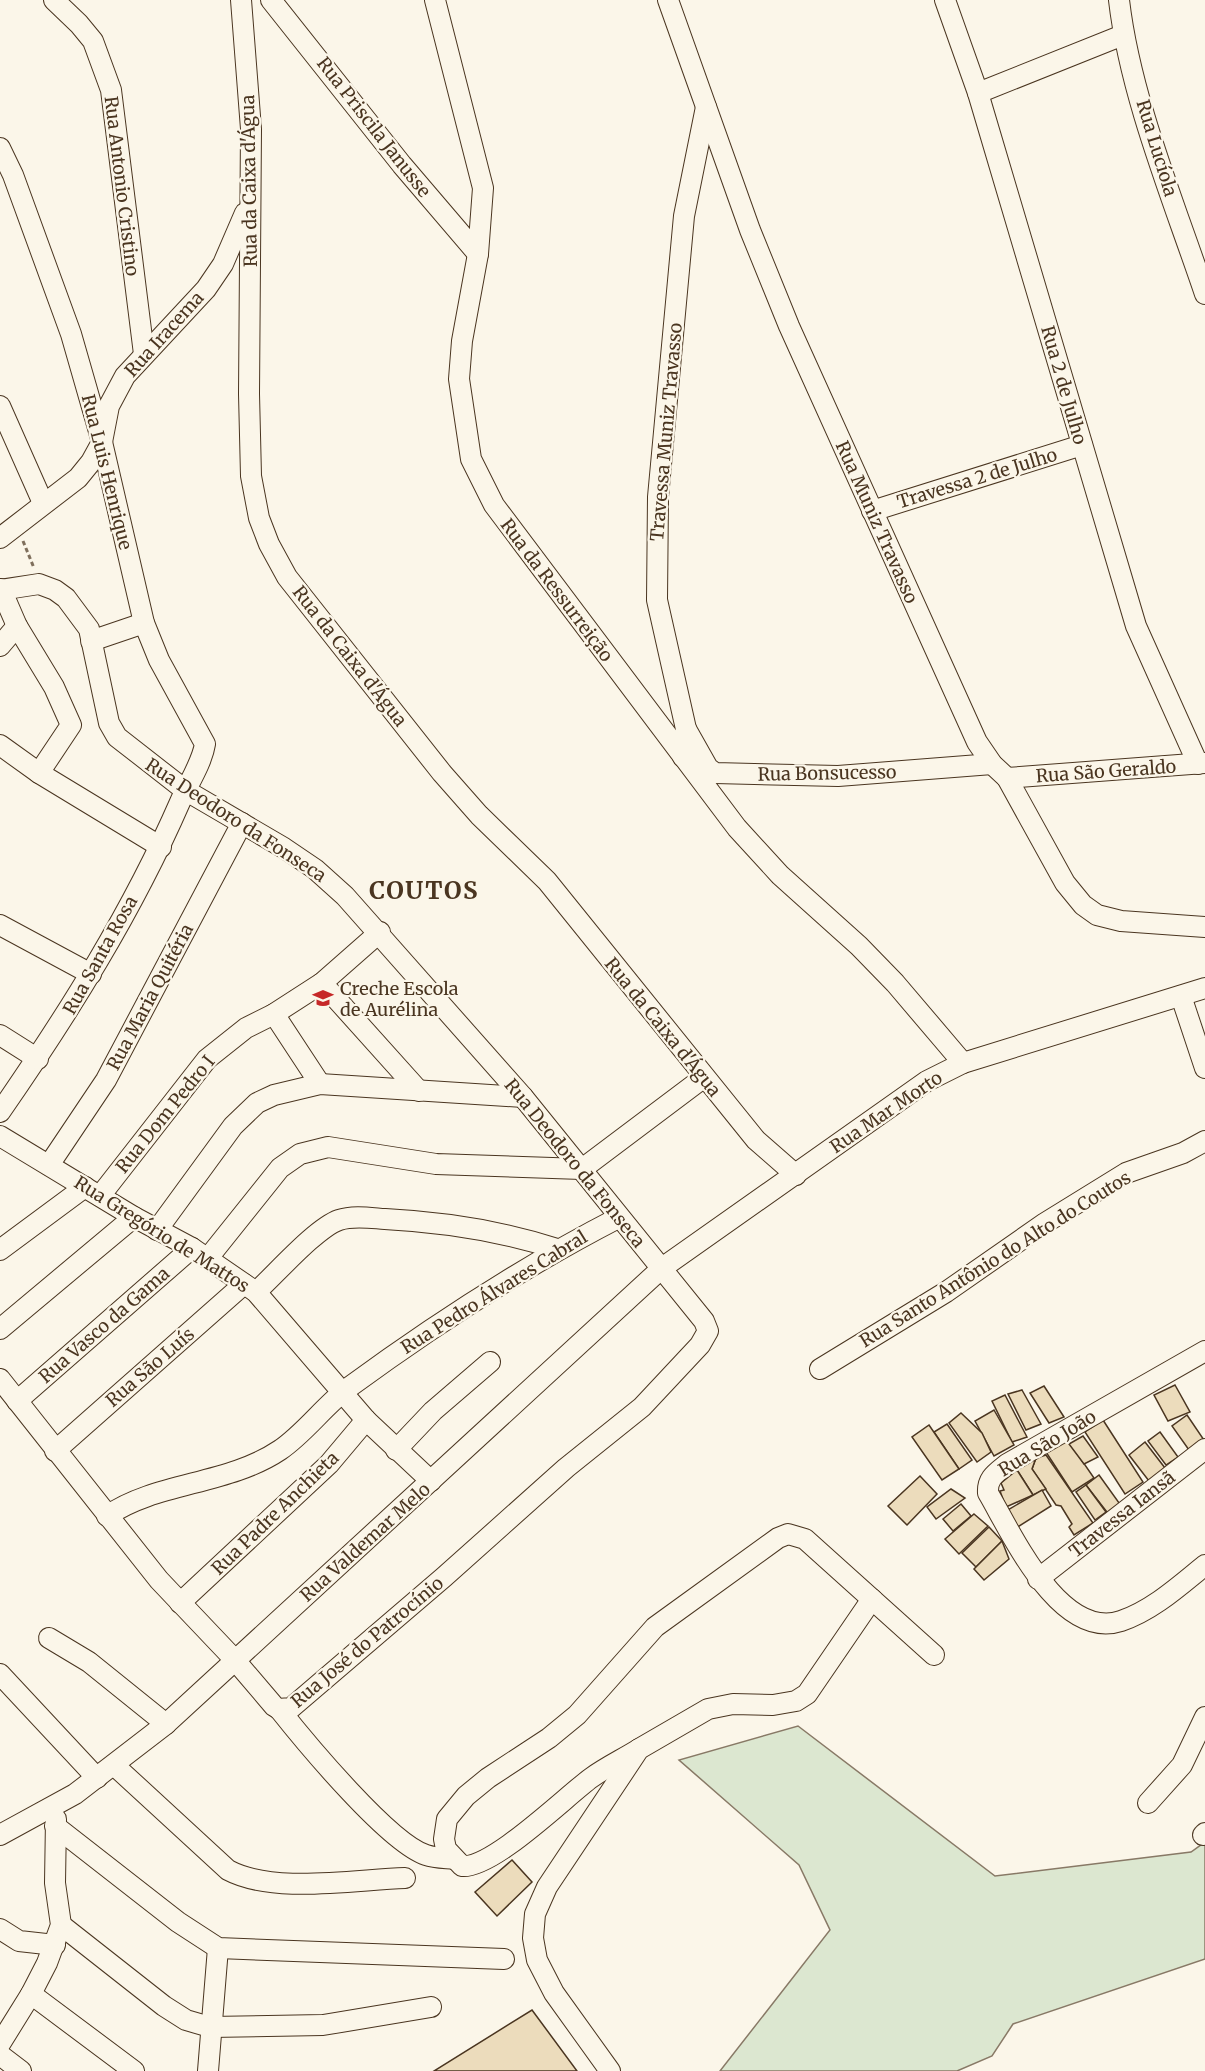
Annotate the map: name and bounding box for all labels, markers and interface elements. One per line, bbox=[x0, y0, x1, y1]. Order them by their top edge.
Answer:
street label: Rua Priscila Janusse bbox=[312, 52, 436, 202]
street label: Rua da Caixa d'Água bbox=[236, 94, 262, 267]
street label: Rua Antonio Cristino bbox=[100, 95, 144, 277]
street label: Rua Lucíola bbox=[1131, 97, 1183, 200]
street label: Rua Iracema bbox=[120, 286, 209, 382]
street label: Travessa Muniz Travasso bbox=[645, 322, 687, 542]
street label: Rua 2 de Julho bbox=[1036, 323, 1092, 447]
street label: Rua Luis Henrique bbox=[77, 392, 137, 552]
street label: Rua Muniz Travasso bbox=[831, 437, 923, 607]
street label: Travessa 2 de Julho bbox=[894, 443, 1060, 513]
street label: Rua da Ressurreição bbox=[496, 514, 618, 666]
street label: Rua da Caixa d'Água bbox=[288, 581, 412, 731]
street label: Rua Deodoro da Fonseca bbox=[141, 753, 331, 887]
street label: Rua São Geraldo bbox=[1035, 755, 1177, 787]
street label: Rua Bonsucesso bbox=[757, 760, 897, 786]
district label: COUTOS bbox=[369, 875, 479, 906]
street label: Rua Santa Rosa bbox=[58, 891, 142, 1019]
street label: Rua Maria Quitéria bbox=[102, 920, 198, 1074]
street label: Rua da Caixa d'Água bbox=[600, 953, 726, 1101]
place label: Creche Escola de Aurélina bbox=[340, 977, 459, 1021]
school or university icon: Creche Escola de Aurélina bbox=[311, 986, 335, 1010]
street label: Rua Dom Pedro I bbox=[110, 1050, 220, 1178]
street label: Rua Mar Morto bbox=[825, 1066, 947, 1158]
street label: Rua Deodoro da Fonseca bbox=[500, 1074, 650, 1252]
street label: Rua Santo Antônio do Alto do Coutos bbox=[855, 1166, 1135, 1352]
street label: Rua Gregório de Mattos bbox=[70, 1171, 254, 1297]
street label: Rua Pedro Álvares Cabral bbox=[397, 1225, 592, 1359]
street label: Rua Vasco da Gama bbox=[34, 1262, 174, 1388]
street label: Rua São Luís bbox=[101, 1322, 199, 1412]
street label: Rua São João bbox=[994, 1405, 1100, 1481]
street label: Rua Padre Anchieta bbox=[207, 1446, 344, 1580]
street label: Travessa Iansã bbox=[1064, 1465, 1180, 1563]
street label: Rua Valdemar Melo bbox=[295, 1478, 435, 1606]
street label: Rua José do Patrocínio bbox=[286, 1571, 448, 1713]

